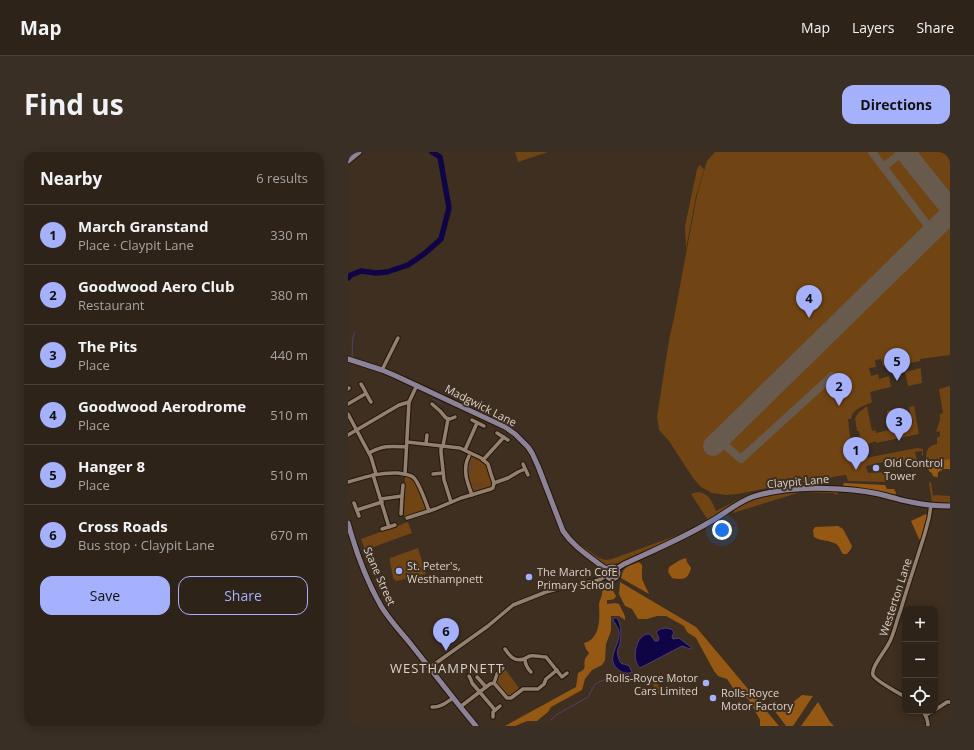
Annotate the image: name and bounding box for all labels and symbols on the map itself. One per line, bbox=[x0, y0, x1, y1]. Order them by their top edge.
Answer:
pin: 4 bbox=[796, 285, 822, 318]
pin: 5 bbox=[884, 348, 910, 381]
pin: 2 bbox=[826, 373, 852, 406]
street label: Madgwick Lane bbox=[443, 380, 519, 430]
pin: 3 bbox=[886, 408, 912, 441]
pin: 1 bbox=[843, 437, 869, 470]
place label: Old Control Tower bbox=[884, 455, 943, 483]
marker: Old Control Tower bbox=[871, 463, 881, 473]
street label: Claypit Lane bbox=[766, 471, 830, 491]
your location bbox=[712, 520, 732, 540]
street label: Stane Street bbox=[360, 544, 400, 608]
street label: Westerton Lane bbox=[875, 556, 915, 638]
place label: St. Peter's, Westhampnett bbox=[407, 558, 483, 586]
place label: The March CofE Primary School bbox=[537, 564, 618, 592]
marker: St. Peter's, Westhampnett bbox=[394, 566, 404, 576]
marker: The March CofE Primary School bbox=[524, 572, 534, 582]
pin: 6 bbox=[433, 618, 459, 651]
district label: WESTHAMPNETT bbox=[390, 659, 504, 677]
place label: Rolls-Royce Motor Cars Limited bbox=[605, 670, 698, 698]
marker: Rolls-Royce Motor Cars Limited bbox=[701, 678, 711, 688]
place label: Rolls-Royce Motor Factory bbox=[721, 685, 793, 713]
marker: Rolls-Royce Motor Factory bbox=[708, 693, 718, 703]

